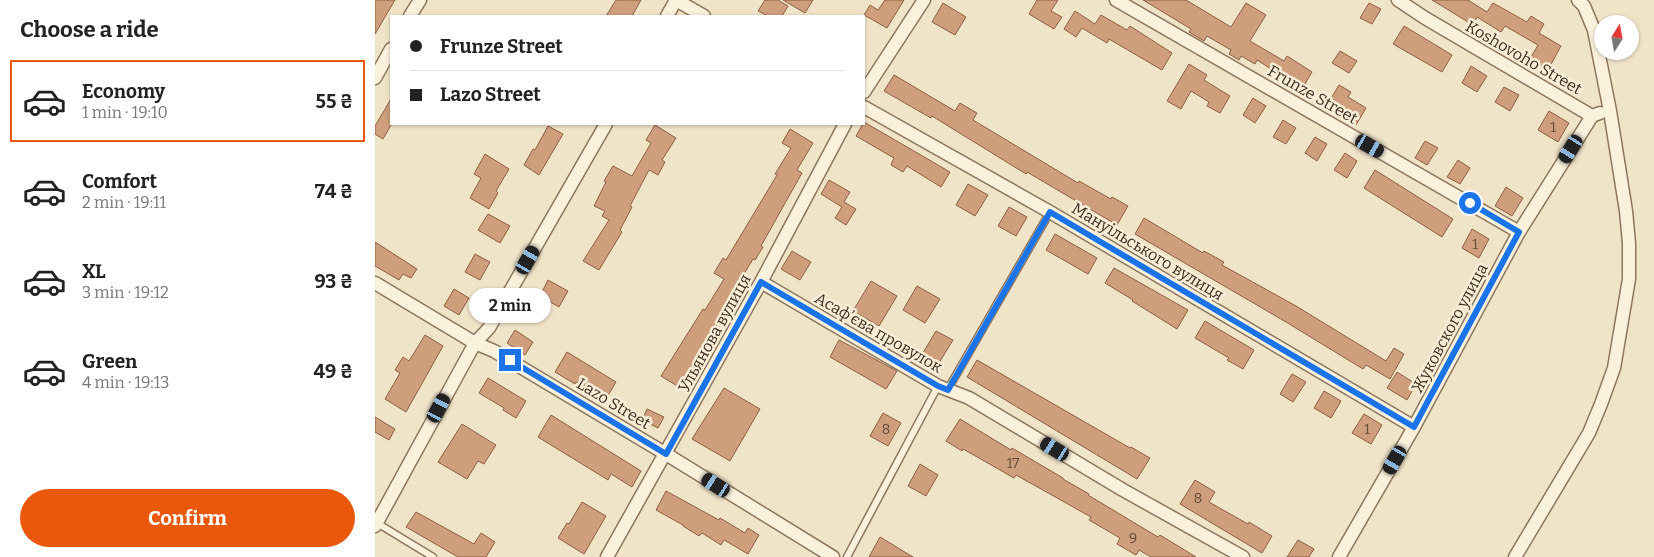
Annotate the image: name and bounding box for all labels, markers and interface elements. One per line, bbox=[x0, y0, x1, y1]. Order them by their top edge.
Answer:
north arrow bbox=[1594, 15, 1639, 60]
map controls bbox=[1594, 15, 1639, 60]
text: Choose a ride bbox=[20, 16, 159, 43]
street label: Koshovoho Street bbox=[1462, 16, 1585, 99]
text: Frunze Street bbox=[440, 35, 563, 58]
street label: Frunze Street bbox=[1264, 61, 1361, 128]
icon: car bbox=[22, 79, 67, 124]
text: Economy bbox=[82, 80, 165, 103]
text: Lazo Street bbox=[440, 83, 541, 106]
text: 55 ₴ bbox=[316, 90, 353, 113]
text: 1 min · 19:10 bbox=[82, 103, 168, 122]
house number: 1 bbox=[1550, 119, 1556, 136]
car bbox=[1353, 132, 1386, 160]
car bbox=[1556, 132, 1585, 166]
icon: car bbox=[22, 169, 67, 214]
text: Comfort bbox=[82, 170, 157, 193]
text: 74 ₴ bbox=[315, 180, 353, 203]
route start bbox=[1459, 192, 1481, 214]
text: 2 min · 19:11 bbox=[82, 193, 166, 212]
street label: Мануільського вулиця bbox=[1068, 199, 1227, 304]
house number: 1 bbox=[1472, 236, 1478, 253]
car bbox=[514, 243, 541, 277]
icon: car bbox=[22, 259, 67, 304]
text: XL bbox=[82, 260, 106, 283]
street label: Жуковского улица bbox=[1407, 260, 1492, 396]
text: 93 ₴ bbox=[315, 270, 353, 293]
street label: Ульянова вулиця bbox=[674, 271, 755, 396]
text: 3 min · 19:12 bbox=[82, 283, 169, 302]
callout: 2 min bbox=[469, 288, 551, 322]
street label: Асаф’єва провулок bbox=[812, 288, 946, 377]
text: 2 min bbox=[489, 296, 531, 315]
icon: car bbox=[22, 349, 67, 394]
route end bbox=[499, 349, 521, 371]
text: Green bbox=[82, 350, 137, 373]
text: 49 ₴ bbox=[314, 360, 353, 383]
text: 4 min · 19:13 bbox=[82, 373, 169, 392]
street label: Lazo Street bbox=[573, 374, 654, 433]
car bbox=[425, 391, 452, 425]
house number: 8 bbox=[882, 421, 890, 438]
house number: 1 bbox=[1364, 421, 1370, 438]
car bbox=[1038, 435, 1071, 463]
car bbox=[1381, 443, 1408, 477]
house number: 17 bbox=[1007, 455, 1019, 472]
car bbox=[699, 471, 732, 499]
button: Confirm bbox=[20, 489, 355, 547]
house number: 8 bbox=[1194, 490, 1202, 507]
house number: 9 bbox=[1129, 530, 1137, 547]

